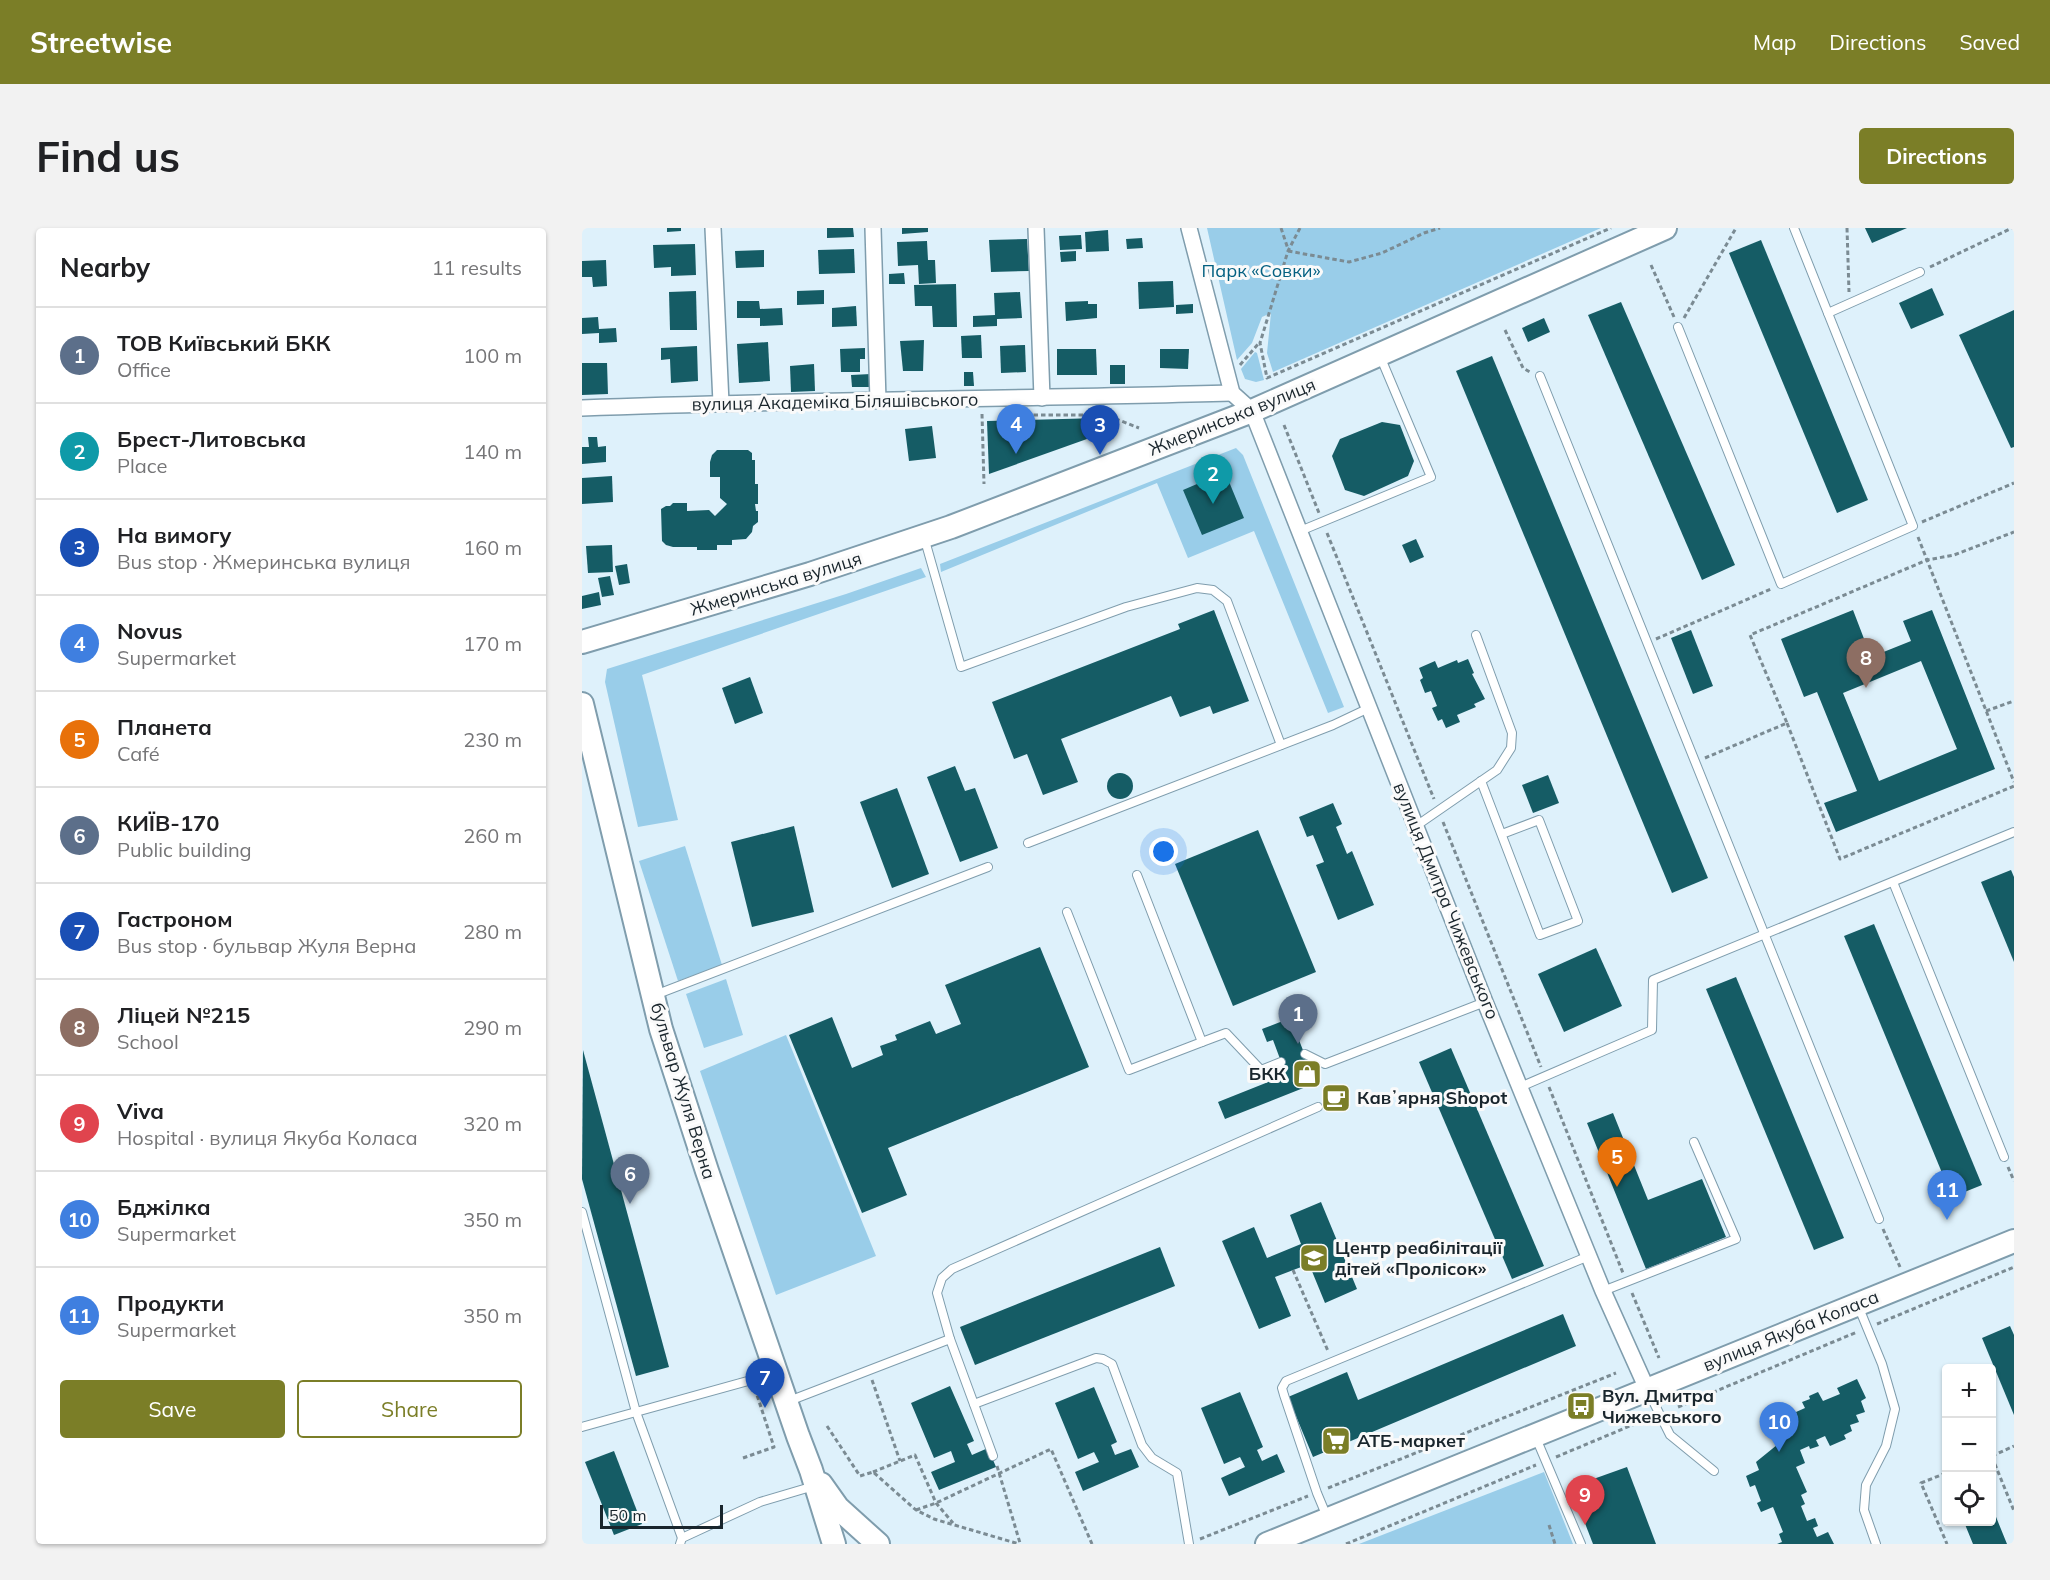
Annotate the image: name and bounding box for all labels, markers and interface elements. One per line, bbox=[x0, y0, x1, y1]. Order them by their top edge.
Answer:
text: Streetwise bbox=[30, 25, 172, 60]
text: Map bbox=[1753, 29, 1796, 55]
text: Directions bbox=[1829, 29, 1926, 55]
text: Saved bbox=[1959, 29, 2020, 55]
button: Directions bbox=[1859, 128, 2014, 184]
text: Find us bbox=[36, 130, 180, 183]
text: Nearby bbox=[60, 251, 150, 284]
text: 11 results bbox=[432, 255, 522, 280]
park label: Парк «Совки» bbox=[1201, 259, 1321, 282]
text: ТОВ Київський БКК bbox=[117, 329, 331, 357]
text: 1 bbox=[74, 343, 86, 368]
text: 100 m bbox=[463, 343, 522, 368]
text: Office bbox=[117, 357, 171, 382]
street label: Жмеринська вулиця bbox=[1145, 372, 1319, 461]
street label: вулиця Академіка Біляшівського bbox=[691, 387, 979, 416]
pin: 4 bbox=[996, 404, 1036, 454]
pin: 3 bbox=[1080, 406, 1120, 455]
text: Брест-Литовська bbox=[117, 425, 306, 453]
text: 2 bbox=[74, 439, 86, 464]
text: 140 m bbox=[463, 439, 522, 464]
text: Place bbox=[117, 453, 167, 478]
pin: 2 bbox=[1194, 454, 1232, 504]
text: На вимогу bbox=[117, 521, 232, 549]
text: 3 bbox=[74, 535, 86, 560]
text: 160 m bbox=[463, 535, 522, 560]
street label: Жмеринська вулиця bbox=[687, 546, 864, 621]
text: Bus stop · Жмеринська вулиця bbox=[117, 549, 410, 574]
text: Novus bbox=[117, 617, 183, 645]
text: 4 bbox=[74, 631, 86, 656]
text: 170 m bbox=[463, 631, 522, 656]
pin: 8 bbox=[1846, 638, 1886, 688]
text: Supermarket bbox=[117, 645, 236, 670]
text: Планета bbox=[117, 713, 212, 741]
text: 5 bbox=[74, 727, 86, 752]
text: 230 m bbox=[463, 727, 522, 752]
text: Café bbox=[117, 741, 160, 766]
street label: вулиця Дмитра Чижевського bbox=[1388, 779, 1505, 1023]
text: КИЇВ-170 bbox=[117, 809, 220, 837]
text: 6 bbox=[74, 823, 86, 848]
text: 260 m bbox=[463, 823, 522, 848]
text: Public building bbox=[117, 837, 252, 862]
your location bbox=[1149, 837, 1178, 866]
text: Гастроном bbox=[117, 905, 233, 933]
text: 7 bbox=[74, 919, 86, 944]
text: 280 m bbox=[463, 919, 522, 944]
text: Bus stop · бульвар Жуля Верна bbox=[117, 933, 416, 958]
pin: 1 bbox=[1278, 994, 1318, 1044]
street label: бульвар Жуля Верна bbox=[646, 1000, 721, 1182]
text: Ліцей №215 bbox=[117, 1001, 250, 1029]
text: 8 bbox=[74, 1015, 86, 1040]
text: 290 m bbox=[463, 1015, 522, 1040]
text: School bbox=[117, 1029, 179, 1054]
shop icon: БКК bbox=[1291, 1058, 1323, 1090]
place label: БКК bbox=[1249, 1062, 1287, 1085]
cafe icon: Кавʼярня Shopot bbox=[1320, 1082, 1352, 1114]
place label: Кавʼярня Shopot bbox=[1357, 1086, 1507, 1109]
text: Viva bbox=[117, 1097, 164, 1125]
text: 9 bbox=[74, 1111, 86, 1136]
text: 320 m bbox=[463, 1111, 522, 1136]
text: Hospital · вулиця Якуба Коласа bbox=[117, 1125, 418, 1150]
pin: 5 bbox=[1598, 1138, 1636, 1187]
pin: 6 bbox=[610, 1154, 650, 1204]
pin: 11 bbox=[1928, 1170, 1966, 1220]
text: Бджілка bbox=[117, 1193, 211, 1221]
text: 10 bbox=[68, 1207, 92, 1232]
text: 350 m bbox=[463, 1207, 522, 1232]
text: Supermarket bbox=[117, 1221, 236, 1246]
place label: Центр реабілітації дітей «Пролісок» bbox=[1335, 1236, 1503, 1280]
school or university icon: Центр реабілітації дітей «Пролісок» bbox=[1298, 1242, 1330, 1274]
street label: вулиця Якуба Коласа bbox=[1700, 1285, 1882, 1376]
text: Продукти bbox=[117, 1289, 224, 1317]
text: 11 bbox=[68, 1303, 92, 1328]
text: 350 m bbox=[463, 1303, 522, 1328]
text: Supermarket bbox=[117, 1317, 236, 1342]
pin: 7 bbox=[746, 1358, 784, 1408]
map controls bbox=[1942, 1364, 1996, 1526]
button: + bbox=[1942, 1364, 1996, 1418]
button: Save bbox=[60, 1380, 285, 1438]
button: Share bbox=[297, 1380, 522, 1438]
place label: Вул. Дмитра Чижевського bbox=[1602, 1384, 1722, 1428]
bus stop icon: Вул. Дмитра Чижевського bbox=[1565, 1390, 1597, 1422]
pin: 10 bbox=[1760, 1402, 1798, 1452]
button: − bbox=[1942, 1418, 1996, 1472]
supermarket icon: АТБ-маркет bbox=[1320, 1425, 1352, 1457]
place label: АТБ-маркет bbox=[1357, 1429, 1465, 1452]
button: locate bbox=[1942, 1472, 1996, 1526]
pin: 9 bbox=[1566, 1476, 1604, 1525]
scale bar bbox=[600, 1502, 723, 1530]
text: 50 m bbox=[609, 1505, 646, 1525]

